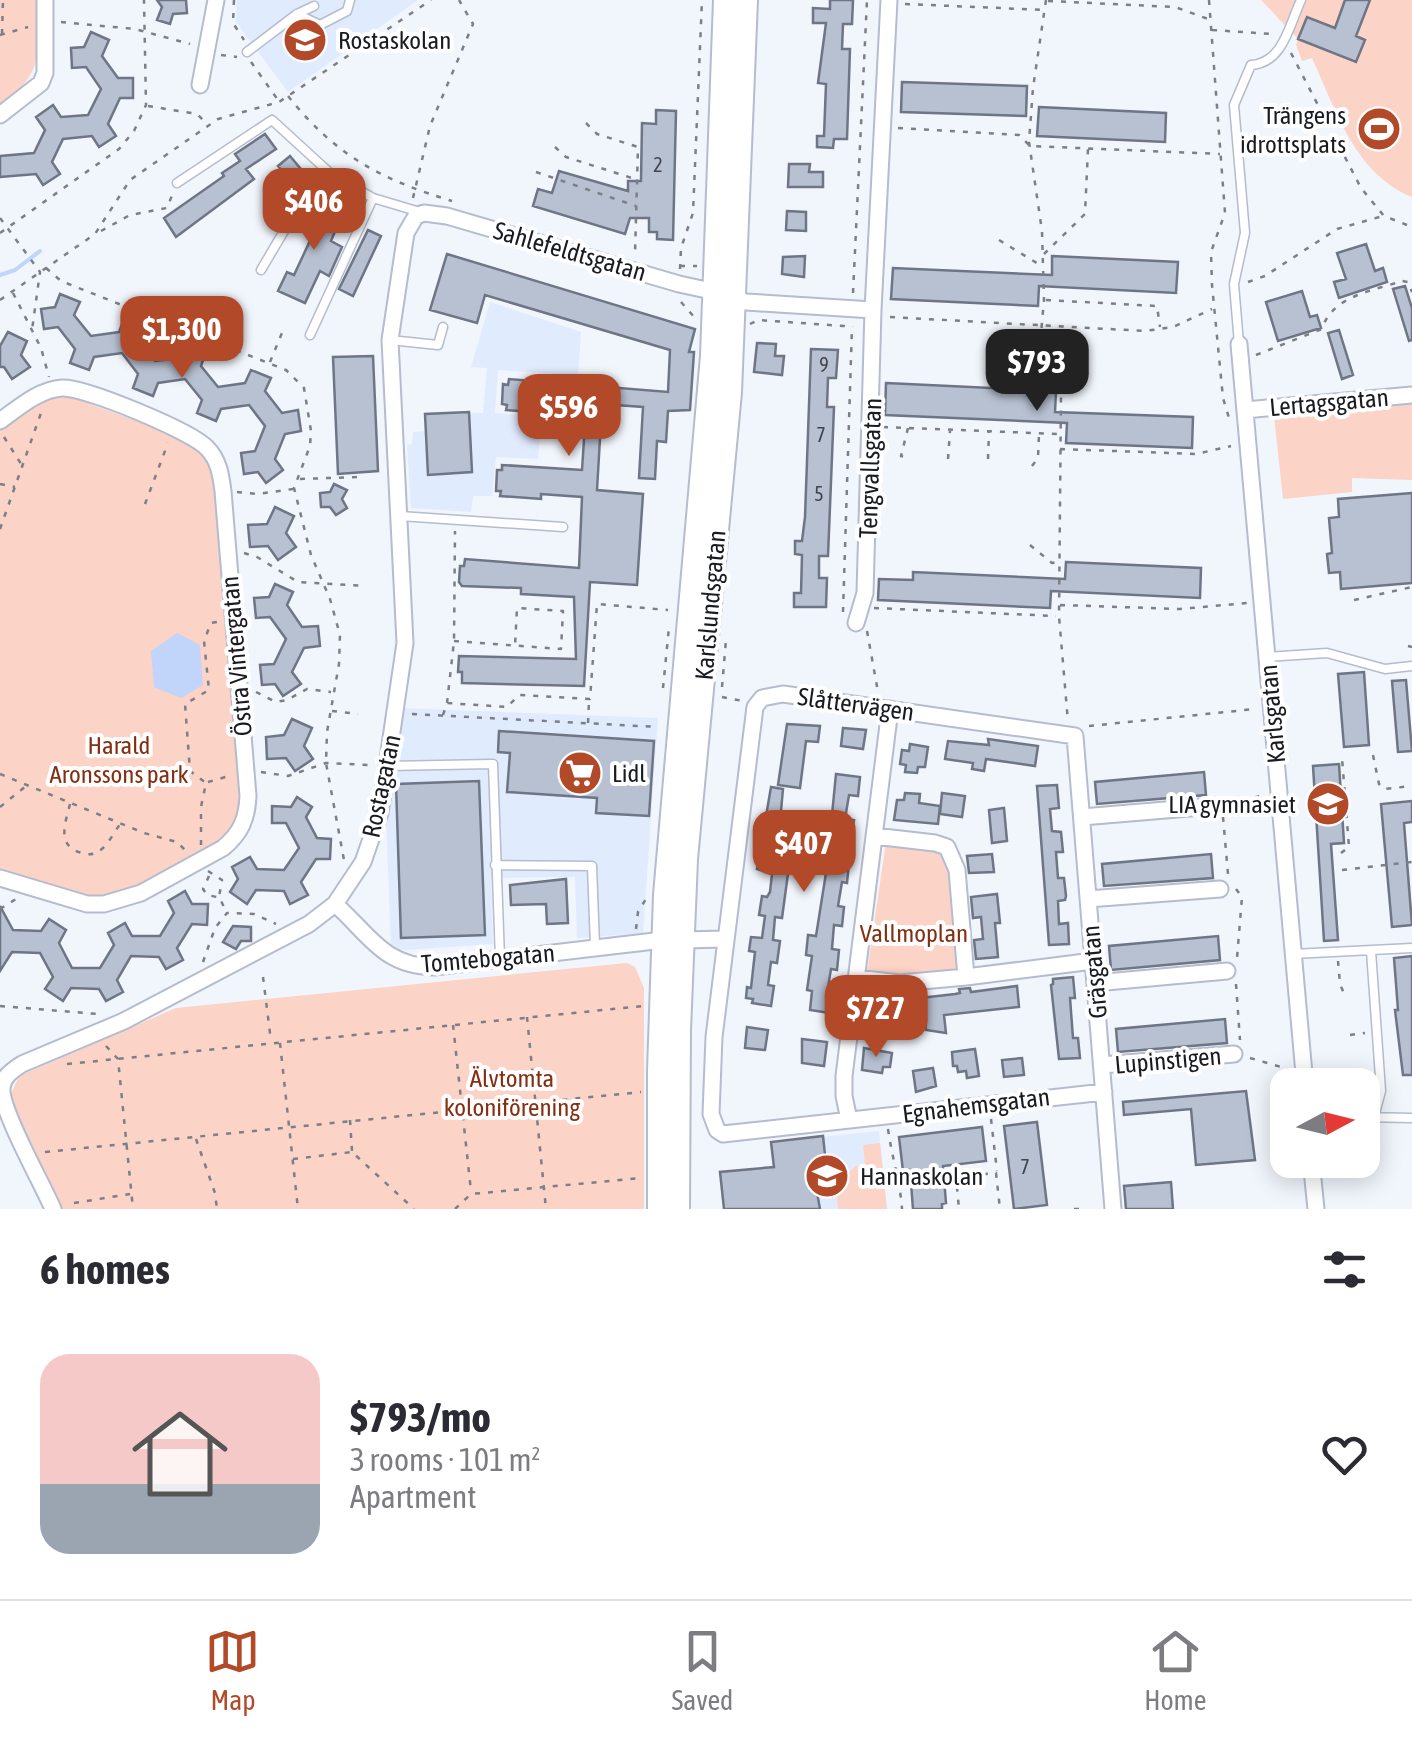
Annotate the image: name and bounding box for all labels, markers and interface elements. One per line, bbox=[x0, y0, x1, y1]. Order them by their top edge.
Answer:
school or university icon: Rostaskolan bbox=[282, 17, 328, 63]
place label: Rostaskolan bbox=[338, 26, 451, 54]
place label: Trängens idrottsplats bbox=[1240, 101, 1346, 158]
sports icon: Trängens idrottsplats bbox=[1356, 106, 1402, 152]
house number: 2 bbox=[653, 153, 663, 176]
pin: $406 bbox=[255, 168, 373, 253]
text: $406 bbox=[285, 182, 343, 219]
street label: Sahlefeldtsgatan bbox=[491, 216, 649, 286]
pin: $1,300 bbox=[101, 296, 263, 381]
text: $1,300 bbox=[142, 310, 222, 347]
pin: $793 bbox=[978, 329, 1096, 414]
text: $793 bbox=[1008, 343, 1066, 380]
house number: 9 bbox=[819, 353, 829, 376]
pin: $596 bbox=[510, 374, 628, 459]
street label: Lertagsgatan bbox=[1268, 383, 1390, 421]
text: $596 bbox=[540, 388, 598, 425]
street label: Tengvallsgatan bbox=[854, 397, 886, 539]
house number: 7 bbox=[816, 423, 826, 446]
house number: 5 bbox=[814, 482, 824, 505]
street label: Karlslundsgatan bbox=[689, 529, 731, 681]
street label: Östra Vintergatan bbox=[215, 575, 257, 737]
street label: Karlsgatan bbox=[1254, 663, 1290, 765]
street label: Slåttervägen bbox=[796, 682, 916, 726]
park label: Harald Aronssons park bbox=[49, 731, 189, 788]
street label: Rostagatan bbox=[356, 732, 406, 840]
supermarket icon: Lidl bbox=[557, 750, 603, 796]
place label: Lidl bbox=[612, 759, 646, 787]
school or university icon: LIA gymnasiet bbox=[1305, 781, 1351, 827]
place label: LIA gymnasiet bbox=[1168, 790, 1296, 818]
pin: $407 bbox=[745, 810, 863, 895]
text: $407 bbox=[775, 824, 833, 861]
park label: Vallmoplan bbox=[860, 919, 968, 947]
street label: Gräsgatan bbox=[1076, 924, 1112, 1020]
street label: Tomtebogatan bbox=[420, 938, 556, 978]
pin: $727 bbox=[817, 975, 935, 1060]
text: $727 bbox=[847, 989, 905, 1026]
street label: Lupinstigen bbox=[1113, 1041, 1223, 1079]
park label: Älvtomta koloniförening bbox=[444, 1064, 580, 1121]
north arrow bbox=[1270, 1068, 1380, 1178]
map controls bbox=[1270, 1068, 1380, 1178]
street label: Egnahemsgatan bbox=[901, 1082, 1051, 1128]
school or university icon: Hannaskolan bbox=[804, 1153, 850, 1199]
house number: 7 bbox=[1020, 1155, 1030, 1178]
place label: Hannaskolan bbox=[860, 1162, 983, 1190]
icon: filters bbox=[1317, 1242, 1372, 1297]
text: 6 homes bbox=[40, 1245, 170, 1293]
text: $793/mo bbox=[350, 1393, 491, 1441]
icon: home bbox=[120, 1394, 240, 1514]
icon: heart bbox=[1317, 1427, 1372, 1482]
text: 3 rooms · 101 m² bbox=[350, 1441, 540, 1478]
text: Apartment bbox=[350, 1478, 476, 1515]
tab: Map bbox=[205, 1624, 260, 1716]
tab: Saved bbox=[671, 1624, 733, 1716]
tab: Home bbox=[1144, 1624, 1207, 1716]

